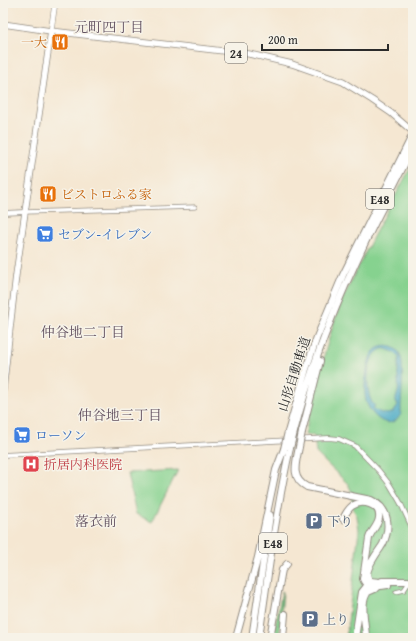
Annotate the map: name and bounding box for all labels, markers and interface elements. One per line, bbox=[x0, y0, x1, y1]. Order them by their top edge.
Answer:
district label: 元町四丁目 bbox=[74, 17, 144, 37]
scale bar bbox=[262, 26, 388, 52]
text: 200 m bbox=[268, 31, 298, 48]
restaurant icon: 一大 bbox=[50, 32, 70, 52]
place label: 一大 bbox=[21, 33, 47, 52]
road number: 24 bbox=[225, 43, 247, 63]
restaurant icon: ビストロふる家 bbox=[38, 184, 58, 204]
place label: ビストロふる家 bbox=[61, 185, 152, 204]
road number: E48 bbox=[366, 189, 394, 209]
supermarket icon: セブン-イレブン bbox=[35, 224, 55, 244]
place label: セブン-イレブン bbox=[58, 225, 152, 244]
district label: 仲谷地二丁目 bbox=[41, 322, 125, 342]
street label: 山形自動車道 bbox=[273, 334, 315, 414]
district label: 仲谷地三丁目 bbox=[78, 405, 162, 425]
supermarket icon: ローソン bbox=[12, 425, 32, 445]
place label: ローソン bbox=[35, 426, 86, 445]
hospital icon: 折居内科医院 bbox=[21, 454, 41, 474]
place label: 折居内科医院 bbox=[44, 455, 122, 474]
district label: 落衣前 bbox=[75, 511, 117, 531]
parking icon: 下り bbox=[304, 511, 324, 531]
place label: 下り bbox=[327, 512, 353, 531]
road number: E48 bbox=[259, 533, 287, 553]
parking icon: 上り bbox=[300, 609, 320, 629]
place label: 上り bbox=[323, 610, 349, 629]

